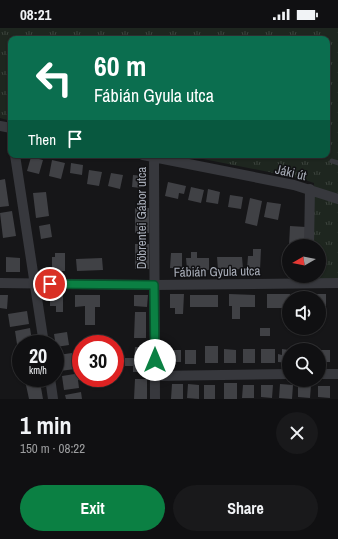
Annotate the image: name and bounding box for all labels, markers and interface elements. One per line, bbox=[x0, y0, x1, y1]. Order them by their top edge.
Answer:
text: 08:21 bbox=[20, 4, 51, 25]
text: 60 m bbox=[94, 47, 146, 85]
icon: left bbox=[28, 52, 80, 104]
text: Fábián Gyula utca bbox=[94, 83, 214, 108]
icon: arrive bbox=[64, 128, 86, 150]
text: Then bbox=[28, 129, 56, 150]
street label: Jáki út bbox=[274, 161, 308, 184]
street label: Döbrentei Gábor utca bbox=[133, 167, 150, 269]
north arrow bbox=[282, 239, 326, 283]
map controls bbox=[282, 239, 326, 387]
street label: Fábián Gyula utca bbox=[174, 262, 261, 281]
pin bbox=[33, 267, 67, 301]
icon: arrive bbox=[39, 273, 61, 295]
button: sound bbox=[282, 291, 326, 335]
speed limit sign: 30 bbox=[72, 335, 124, 387]
position arrow bbox=[134, 339, 176, 381]
text: 20 bbox=[29, 342, 47, 369]
button: search bbox=[282, 343, 326, 387]
text: km/h bbox=[29, 364, 47, 377]
text: 1 min bbox=[20, 409, 71, 441]
button: close bbox=[276, 412, 318, 454]
text: 150 m · 08:22 bbox=[20, 440, 85, 457]
button: Exit bbox=[20, 485, 165, 531]
button: Share bbox=[173, 485, 318, 531]

